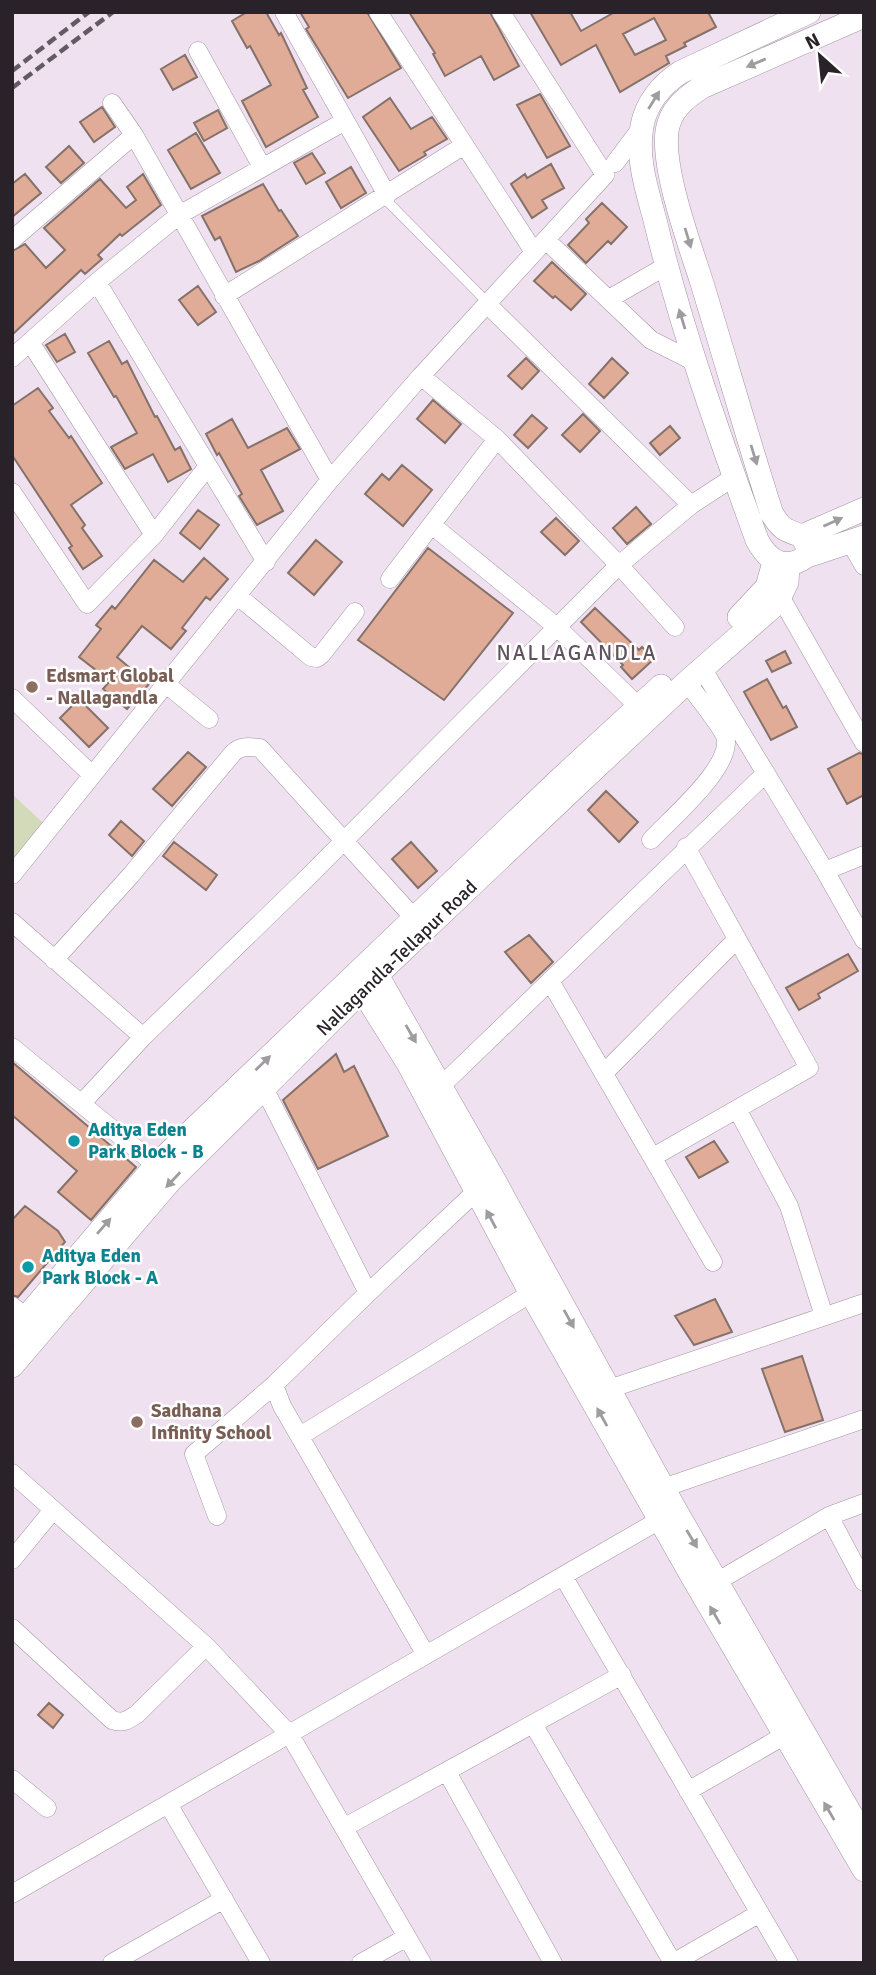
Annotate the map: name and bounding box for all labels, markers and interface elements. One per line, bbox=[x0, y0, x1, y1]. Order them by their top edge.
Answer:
north arrow bbox=[785, 21, 855, 91]
text: N bbox=[801, 28, 824, 55]
one-way arrow bbox=[746, 57, 766, 69]
one-way arrow bbox=[647, 90, 660, 109]
one-way arrow bbox=[683, 227, 693, 248]
one-way arrow bbox=[676, 308, 687, 329]
one-way arrow bbox=[750, 445, 760, 466]
one-way arrow bbox=[822, 516, 843, 527]
district label: NALLAGANDLA bbox=[496, 640, 658, 666]
place label: Edsmart Global - Nallagandla bbox=[46, 664, 174, 710]
marker: Edsmart Global - Nallagandla bbox=[24, 679, 40, 695]
street label: Nallagandla-Tellapur Road bbox=[312, 875, 482, 1041]
one-way arrow bbox=[405, 1025, 417, 1044]
one-way arrow bbox=[254, 1055, 271, 1071]
place label: Aditya Eden Park Block - B bbox=[88, 1118, 204, 1164]
marker: Aditya Eden Park Block - B bbox=[66, 1133, 82, 1149]
one-way arrow bbox=[164, 1171, 181, 1188]
one-way arrow bbox=[485, 1209, 497, 1229]
one-way arrow bbox=[96, 1217, 112, 1235]
place label: Aditya Eden Park Block - A bbox=[42, 1244, 158, 1290]
marker: Aditya Eden Park Block - A bbox=[20, 1259, 36, 1275]
one-way arrow bbox=[563, 1309, 575, 1328]
place label: Sadhana Infinity School bbox=[151, 1399, 272, 1445]
one-way arrow bbox=[596, 1408, 608, 1427]
marker: Sadhana Infinity School bbox=[129, 1414, 145, 1430]
one-way arrow bbox=[686, 1529, 699, 1548]
one-way arrow bbox=[709, 1605, 721, 1625]
one-way arrow bbox=[823, 1802, 836, 1821]

